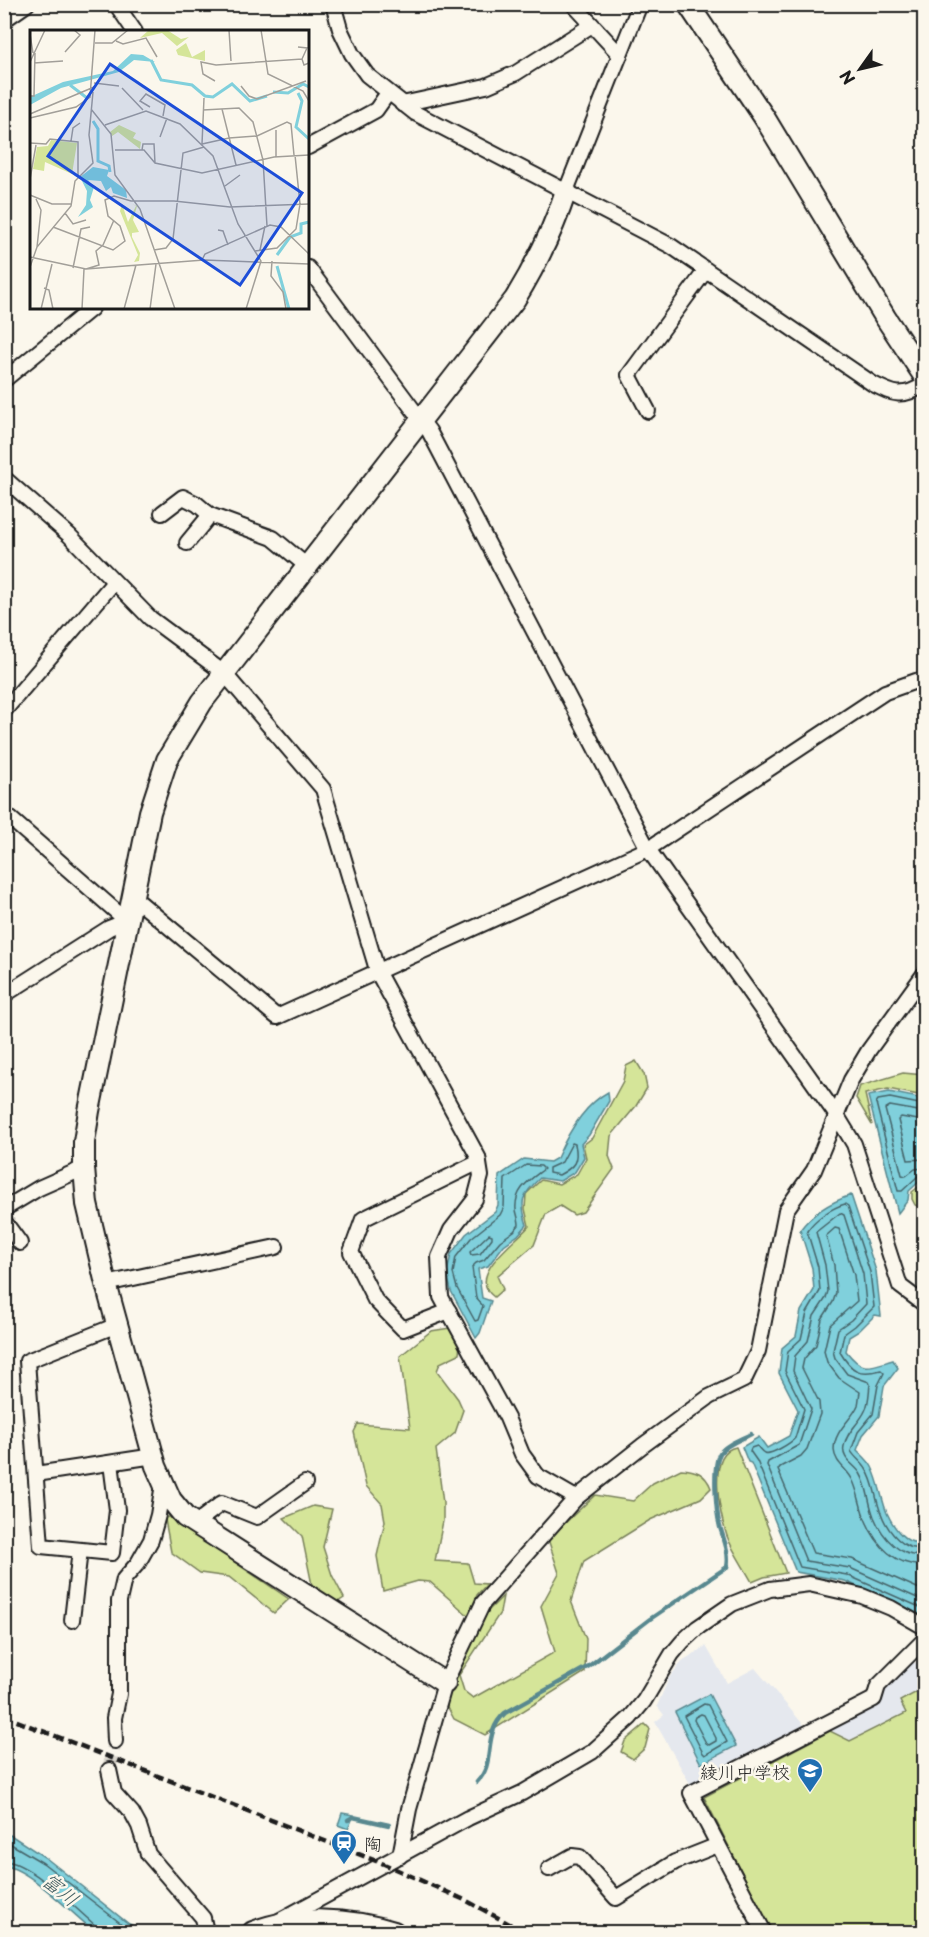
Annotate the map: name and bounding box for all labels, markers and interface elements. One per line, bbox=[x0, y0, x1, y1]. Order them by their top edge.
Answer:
inset map bbox=[30, 30, 309, 309]
north arrow bbox=[830, 39, 890, 99]
text: N bbox=[833, 66, 860, 90]
school or university icon: 綾川中学校 bbox=[795, 1756, 825, 1794]
place label: 綾川中学校 bbox=[700, 1758, 790, 1785]
station icon: 陶 bbox=[329, 1828, 359, 1866]
place label: 陶 bbox=[364, 1830, 382, 1857]
water label: 富川 bbox=[36, 1865, 86, 1913]

